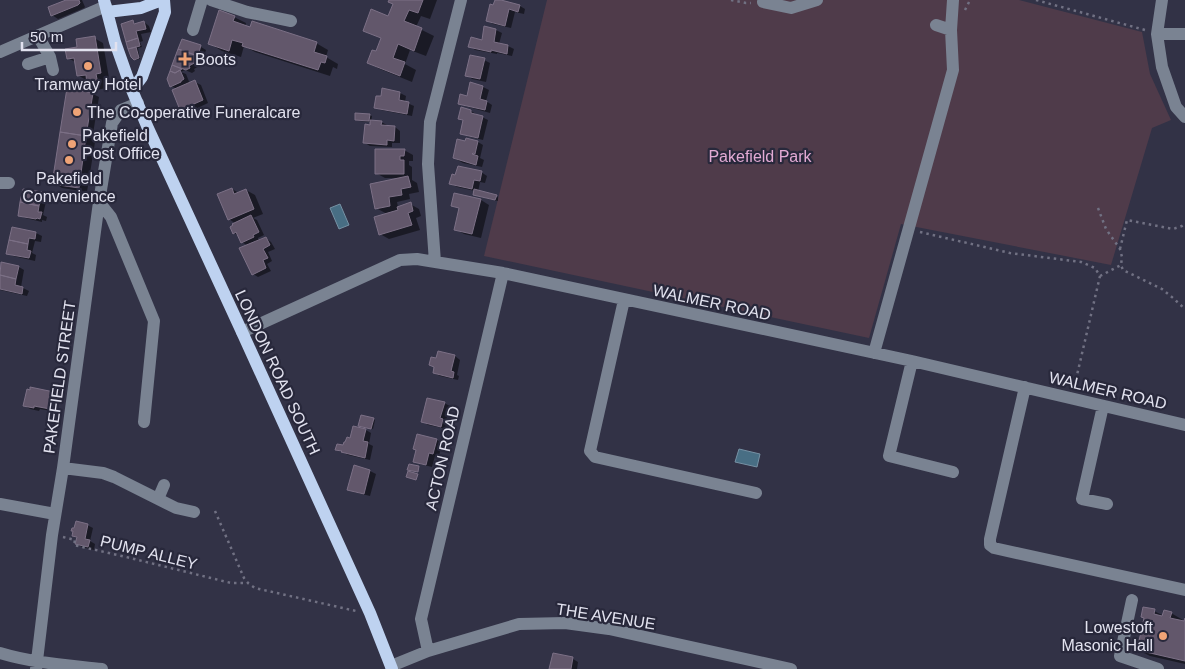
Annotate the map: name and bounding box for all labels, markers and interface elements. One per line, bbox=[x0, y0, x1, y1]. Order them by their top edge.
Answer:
scale bar bbox=[22, 20, 116, 52]
text: 50 m bbox=[30, 28, 63, 45]
place label: Boots bbox=[195, 51, 236, 68]
marker: Boots bbox=[179, 53, 191, 65]
marker: Tramway Hotel bbox=[82, 60, 94, 72]
place label: Tramway Hotel bbox=[35, 76, 141, 93]
place label: The Co-operative Funeralcare bbox=[87, 104, 301, 121]
marker: The Co-operative Funeralcare bbox=[71, 106, 83, 118]
place label: Pakefield Post Office bbox=[82, 127, 160, 162]
marker: Pakefield Post Office bbox=[66, 138, 78, 150]
park label: Pakefield Park bbox=[708, 148, 813, 165]
marker: Pakefield Convenience bbox=[63, 154, 75, 166]
place label: Pakefield Convenience bbox=[22, 170, 116, 205]
street label: WALMER ROAD bbox=[651, 282, 773, 323]
street label: LONDON ROAD SOUTH bbox=[232, 287, 323, 457]
street label: PAKEFIELD STREET bbox=[40, 299, 79, 455]
street label: WALMER ROAD bbox=[1047, 369, 1168, 412]
street label: ACTON ROAD bbox=[422, 404, 463, 512]
street label: PUMP ALLEY bbox=[99, 532, 199, 573]
street label: THE AVENUE bbox=[555, 600, 657, 633]
place label: Lowestoft Masonic Hall bbox=[1061, 619, 1154, 654]
marker: Lowestoft Masonic Hall bbox=[1157, 630, 1169, 642]

